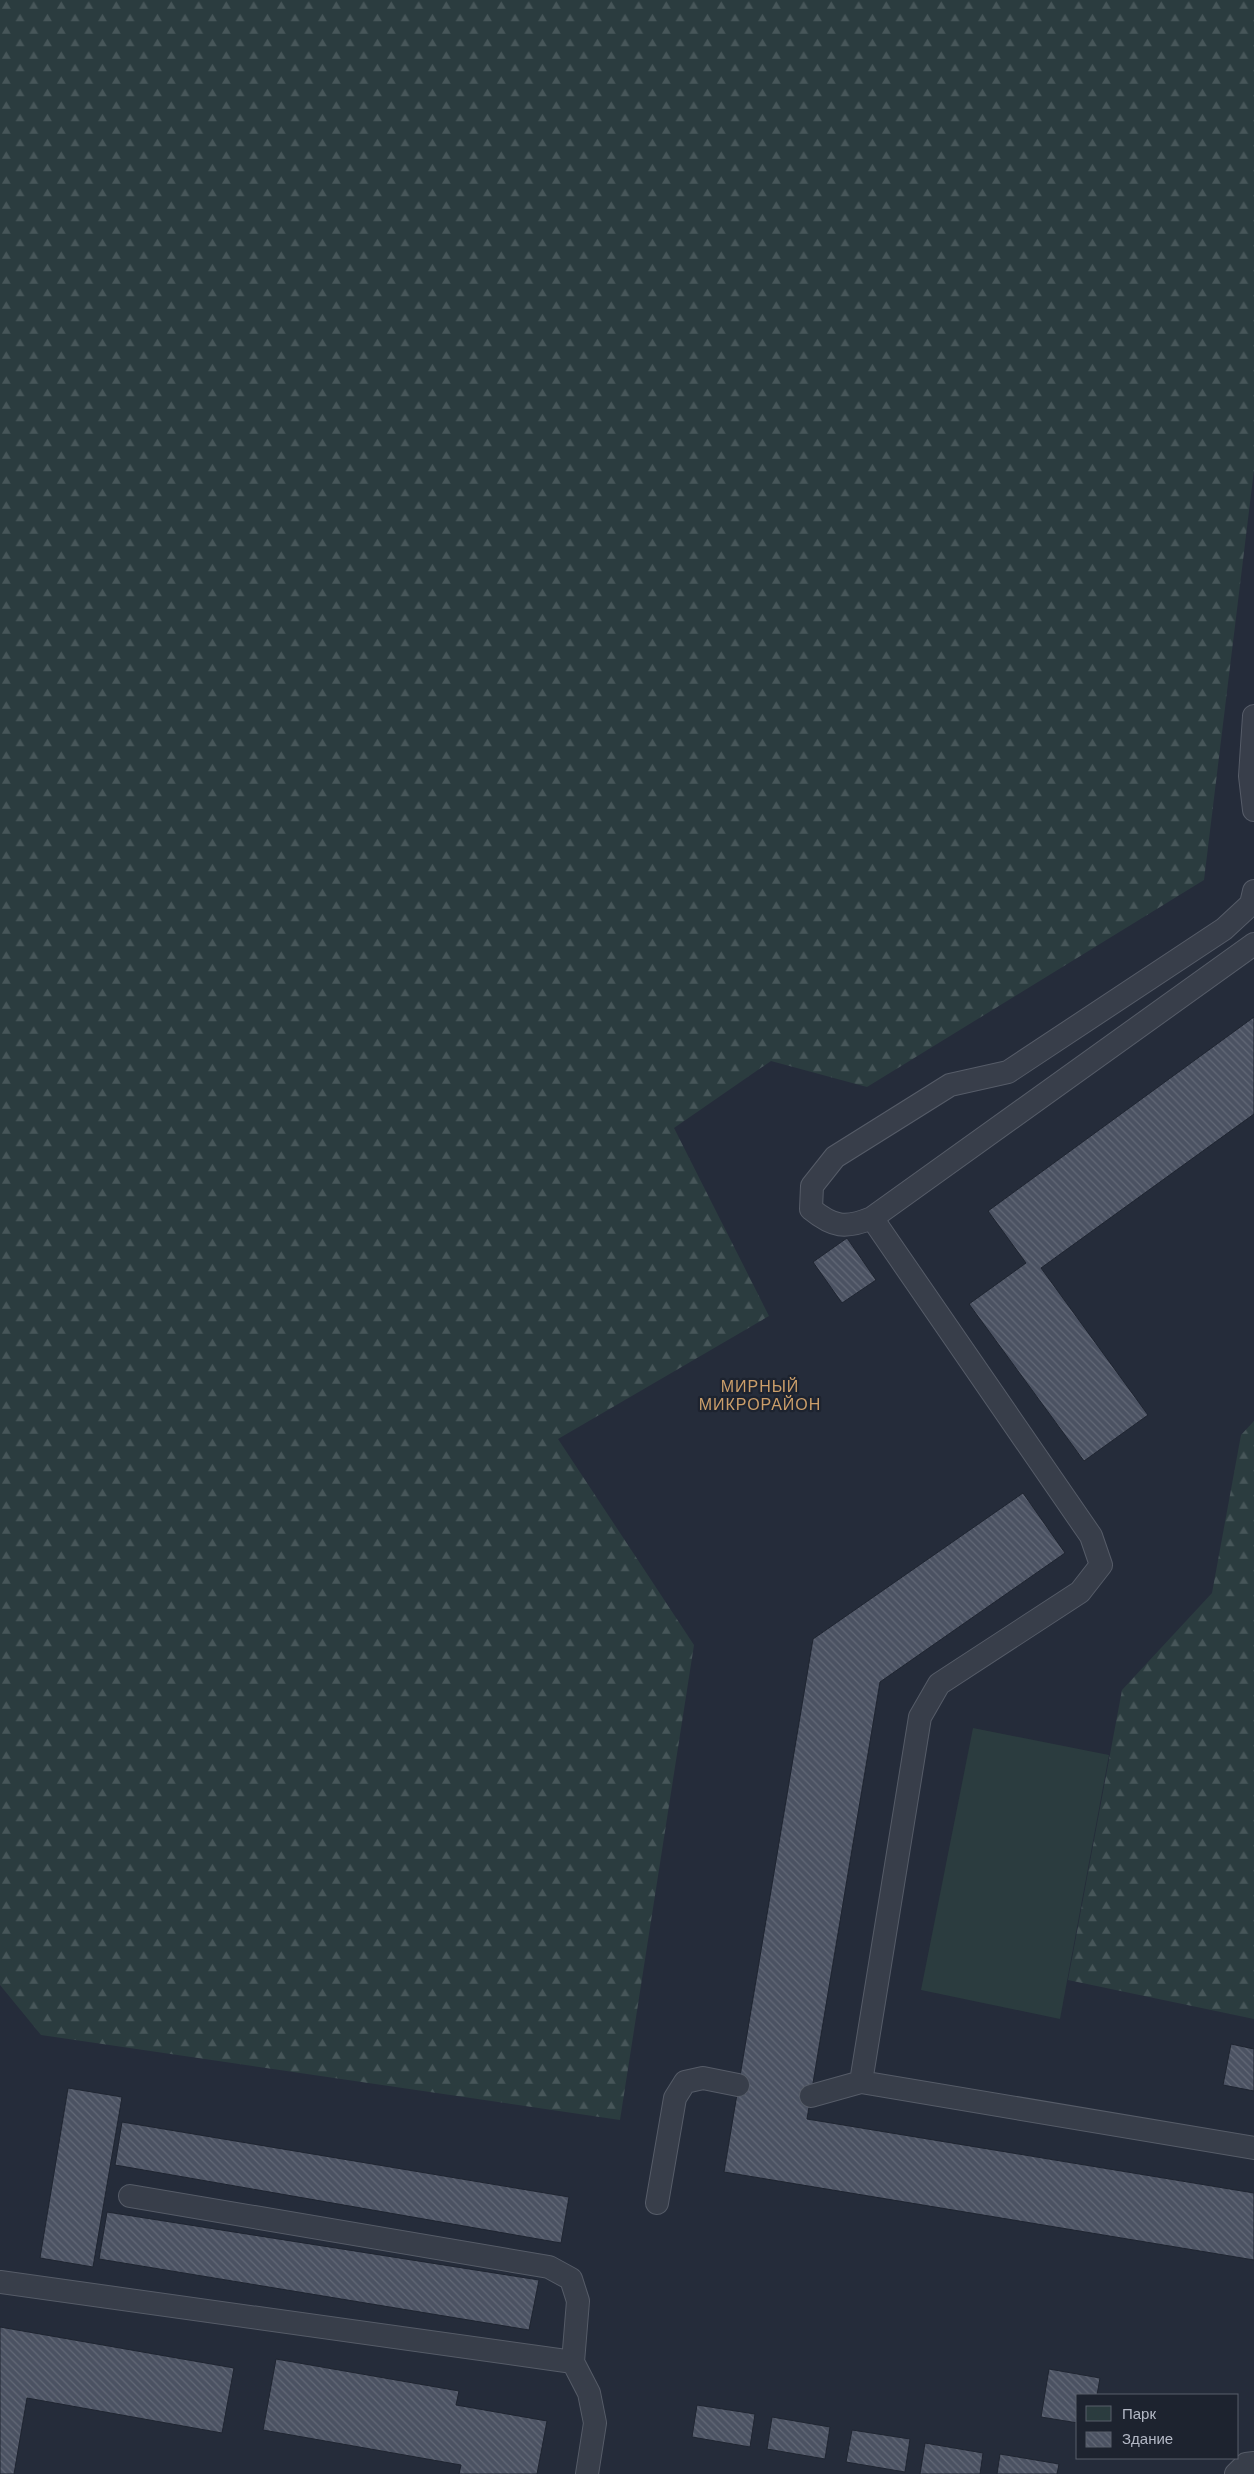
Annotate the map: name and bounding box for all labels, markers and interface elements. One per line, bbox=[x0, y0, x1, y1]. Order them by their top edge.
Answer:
district label: МИРНЫЙ МИКРОРАЙОН bbox=[699, 1376, 821, 1415]
legend bbox=[1076, 2394, 1239, 2459]
text: Парк bbox=[1122, 2404, 1156, 2424]
text: Здание bbox=[1122, 2429, 1173, 2449]

